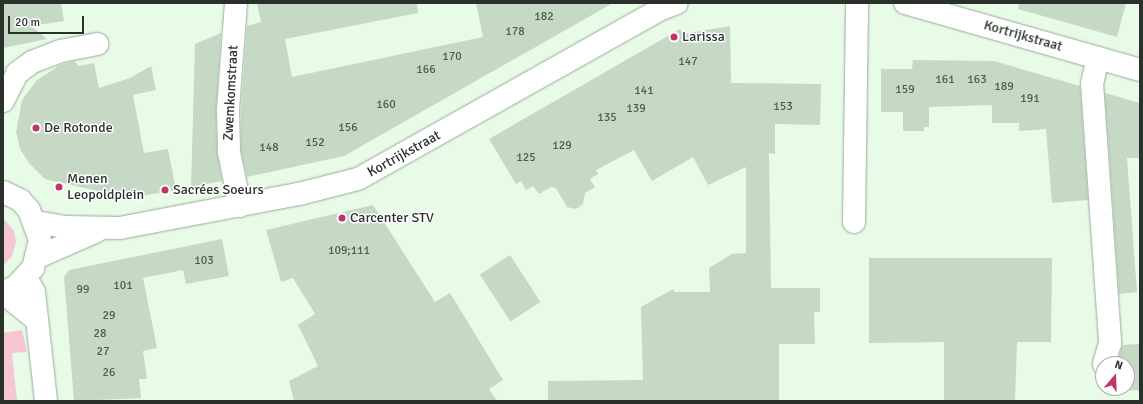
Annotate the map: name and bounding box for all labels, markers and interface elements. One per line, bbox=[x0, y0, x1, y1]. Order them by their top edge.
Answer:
scale bar bbox=[10, 8, 86, 34]
house number: 182 bbox=[534, 10, 554, 24]
text: 20 m bbox=[15, 15, 40, 30]
street label: Kortrijkstraat bbox=[982, 17, 1064, 55]
house number: 178 bbox=[505, 25, 525, 39]
place label: Larissa bbox=[682, 29, 725, 45]
marker: Larissa bbox=[669, 32, 679, 42]
street label: Zwemkomstraat bbox=[220, 45, 242, 141]
house number: 170 bbox=[442, 50, 462, 64]
house number: 147 bbox=[678, 55, 698, 69]
house number: 166 bbox=[416, 63, 436, 77]
house number: 161 bbox=[935, 73, 955, 87]
house number: 163 bbox=[967, 73, 987, 87]
house number: 189 bbox=[994, 80, 1014, 94]
house number: 159 bbox=[895, 83, 915, 97]
house number: 141 bbox=[634, 84, 654, 98]
house number: 191 bbox=[1020, 92, 1040, 106]
house number: 160 bbox=[376, 98, 396, 112]
house number: 153 bbox=[773, 100, 793, 114]
house number: 139 bbox=[626, 102, 646, 116]
house number: 135 bbox=[597, 111, 617, 125]
place label: De Rotonde bbox=[44, 120, 113, 136]
house number: 156 bbox=[338, 121, 358, 135]
marker: De Rotonde bbox=[31, 123, 41, 133]
street label: Kortrijkstraat bbox=[365, 127, 443, 181]
house number: 152 bbox=[305, 136, 325, 150]
house number: 129 bbox=[552, 139, 572, 153]
house number: 148 bbox=[259, 141, 279, 155]
house number: 125 bbox=[516, 151, 536, 165]
place label: Menen Leopoldplein bbox=[67, 171, 144, 204]
marker: Menen Leopoldplein bbox=[54, 182, 64, 192]
place label: Sacrées Soeurs bbox=[173, 182, 264, 198]
marker: Sacrées Soeurs bbox=[160, 185, 170, 195]
place label: Carcenter STV bbox=[350, 210, 434, 226]
marker: Carcenter STV bbox=[337, 213, 347, 223]
house number: 109;111 bbox=[328, 244, 370, 258]
house number: 103 bbox=[194, 254, 214, 268]
house number: 101 bbox=[113, 279, 133, 293]
house number: 99 bbox=[77, 283, 89, 297]
house number: 29 bbox=[103, 309, 115, 323]
house number: 28 bbox=[94, 327, 106, 341]
house number: 27 bbox=[97, 345, 109, 359]
north arrow bbox=[1095, 356, 1135, 396]
text: N bbox=[1113, 358, 1124, 373]
house number: 26 bbox=[103, 366, 115, 380]

